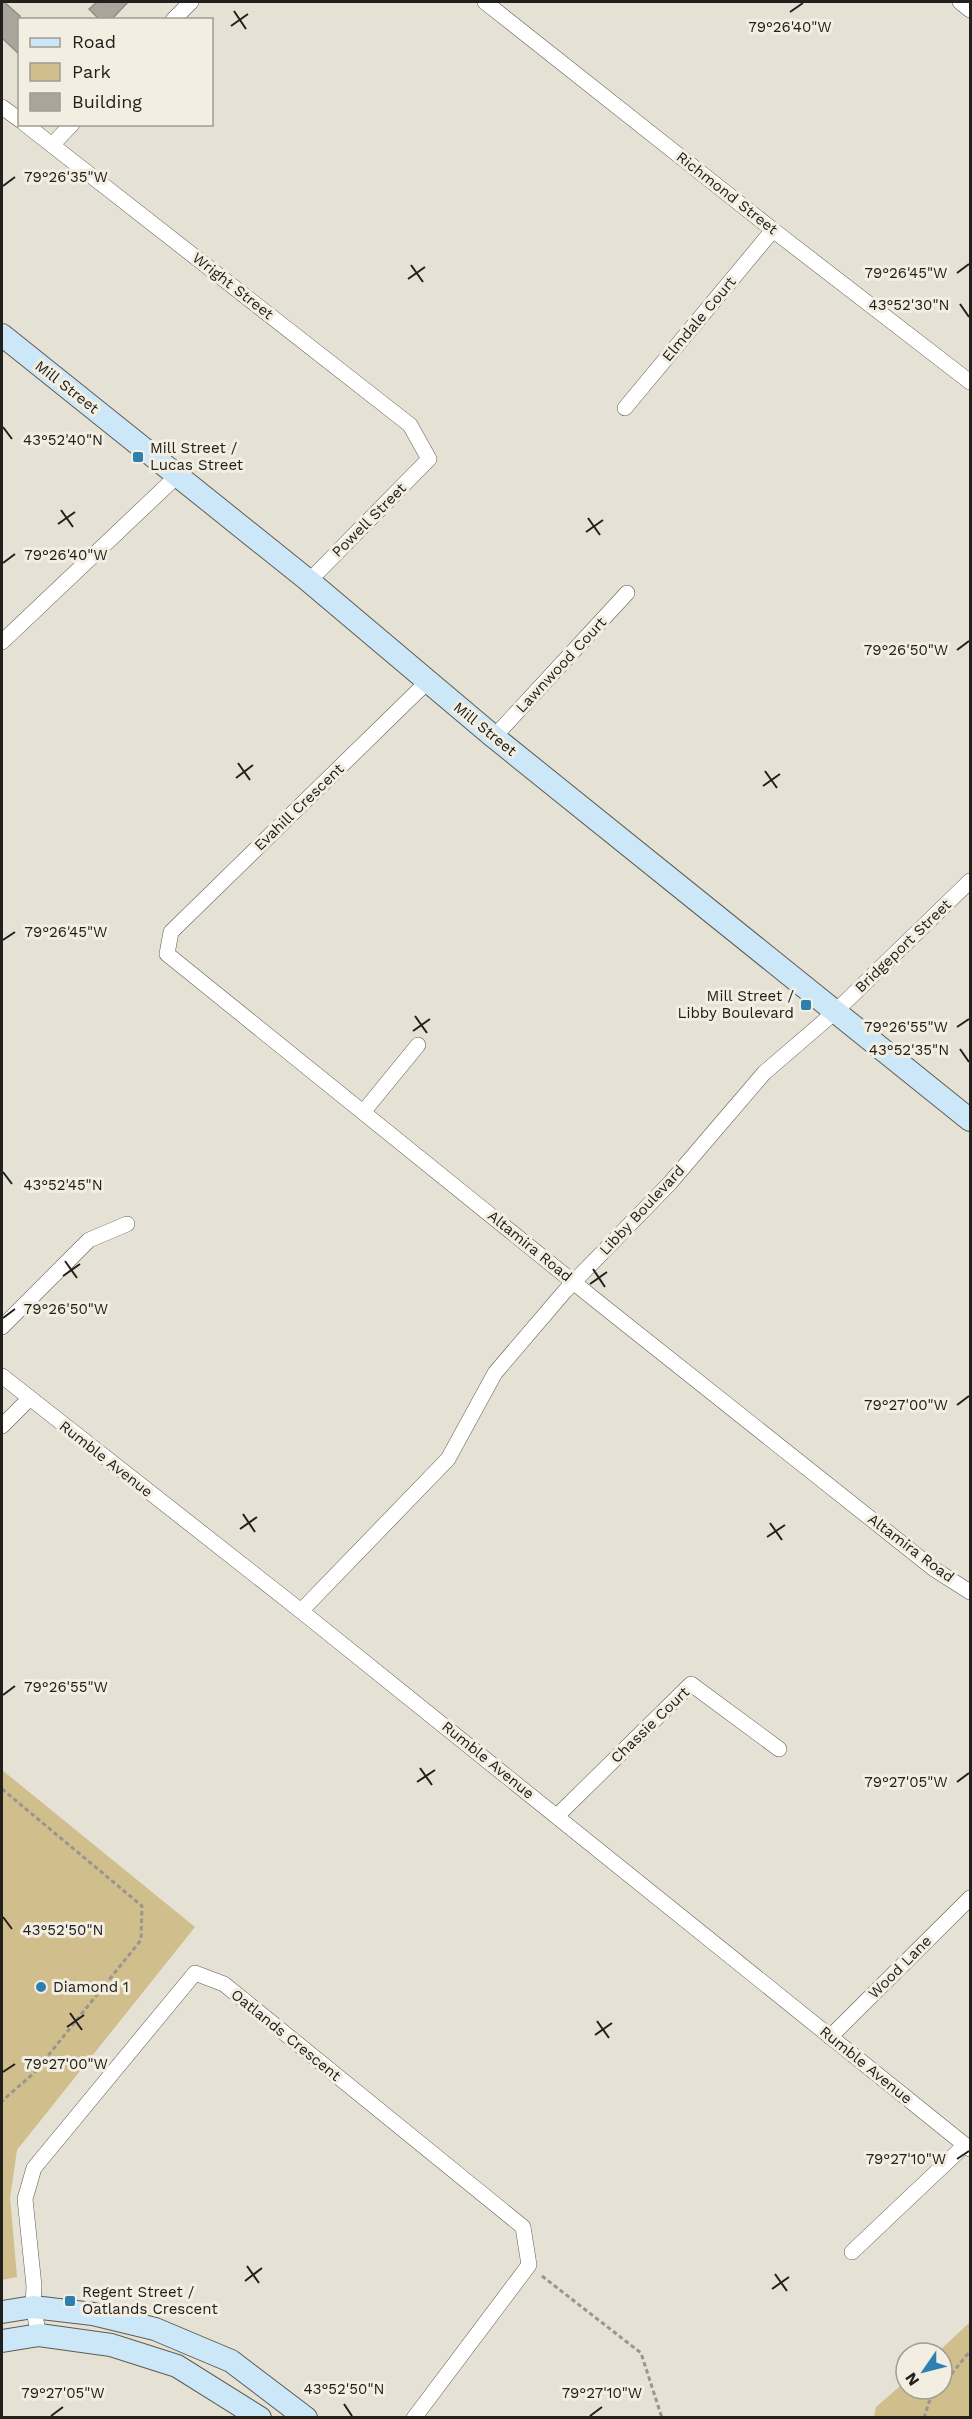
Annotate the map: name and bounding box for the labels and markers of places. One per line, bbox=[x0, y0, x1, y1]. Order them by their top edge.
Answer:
place label: Mill Street / Lucas Street bbox=[150, 439, 244, 474]
marker: Mill Street / Lucas Street bbox=[131, 450, 145, 464]
place label: Mill Street / Libby Boulevard bbox=[678, 987, 794, 1022]
marker: Mill Street / Libby Boulevard bbox=[799, 998, 813, 1012]
place label: Diamond 1 bbox=[53, 1978, 129, 1996]
marker: Diamond 1 bbox=[34, 1980, 48, 1994]
place label: Regent Street / Oatlands Crescent bbox=[82, 2283, 218, 2318]
marker: Regent Street / Oatlands Crescent bbox=[63, 2294, 77, 2308]

